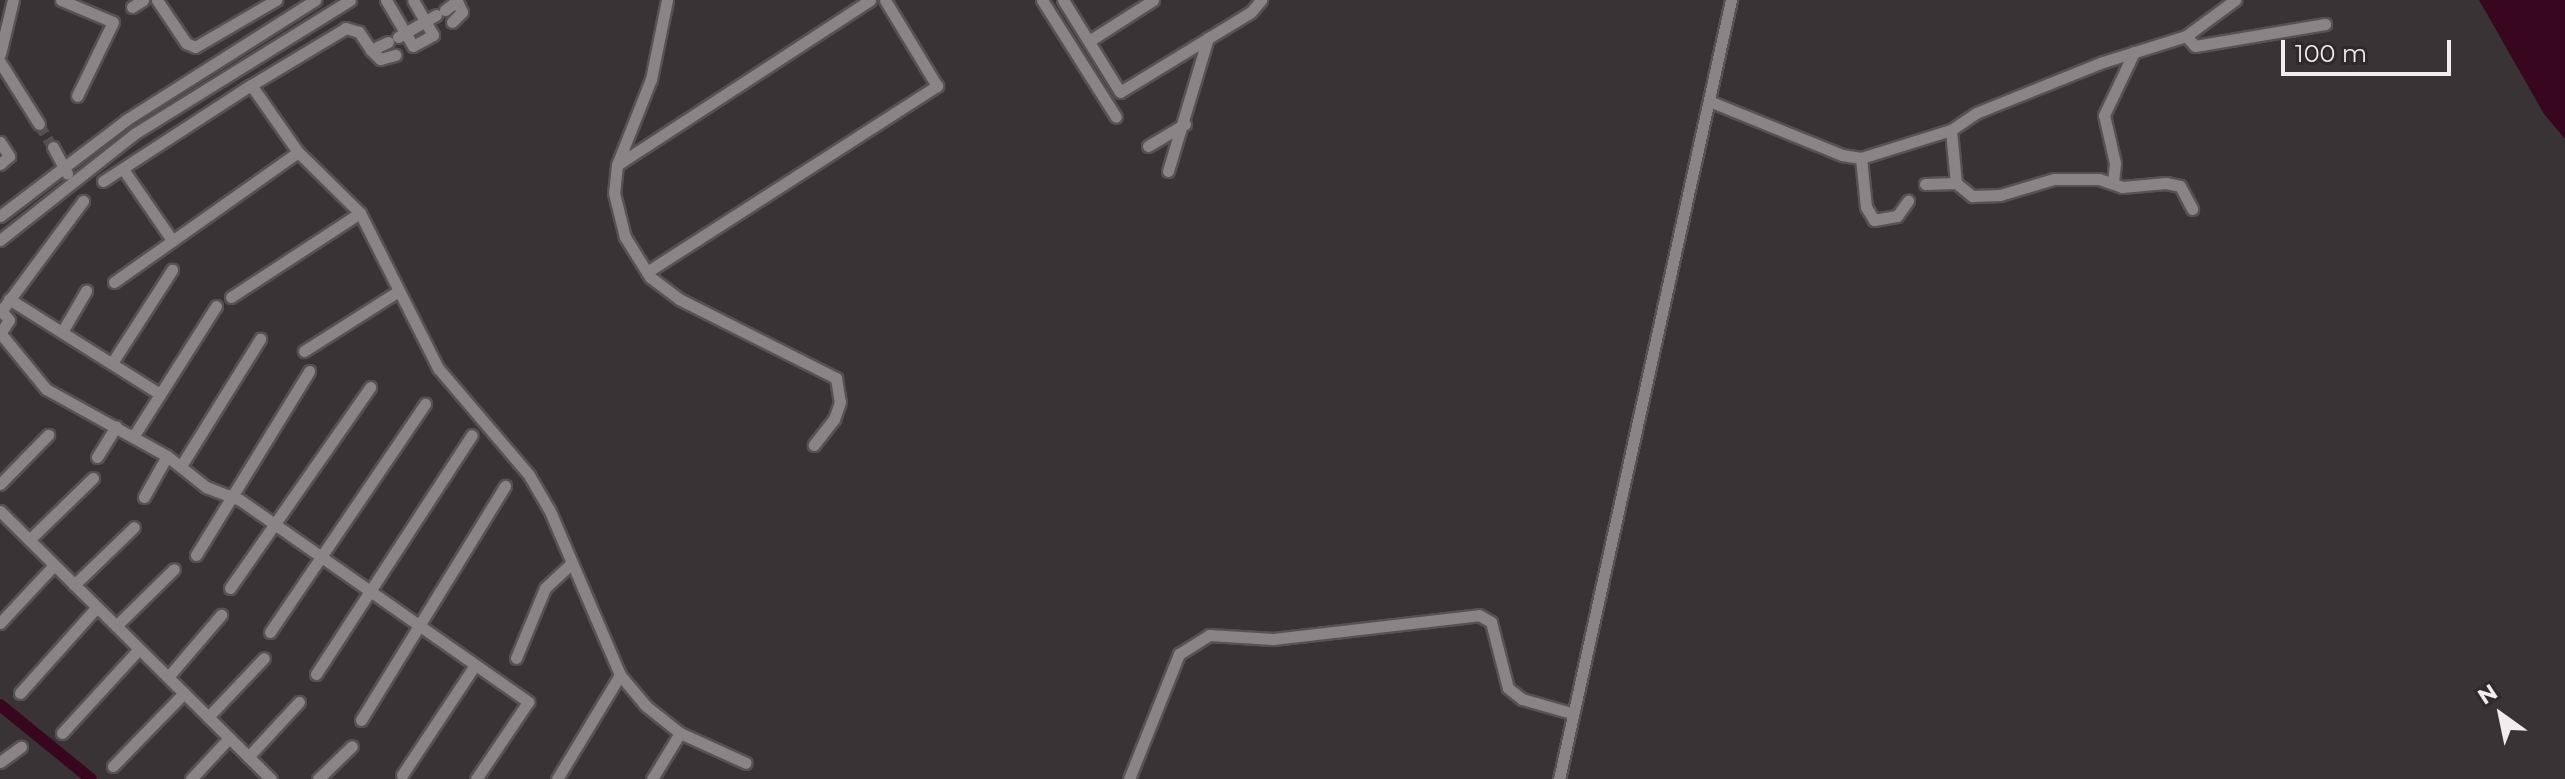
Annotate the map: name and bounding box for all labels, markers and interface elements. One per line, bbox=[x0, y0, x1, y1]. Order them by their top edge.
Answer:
scale bar bbox=[2285, 24, 2455, 74]
text: 100 m bbox=[2295, 39, 2367, 68]
north arrow bbox=[2461, 675, 2541, 755]
text: N bbox=[2473, 678, 2502, 711]

